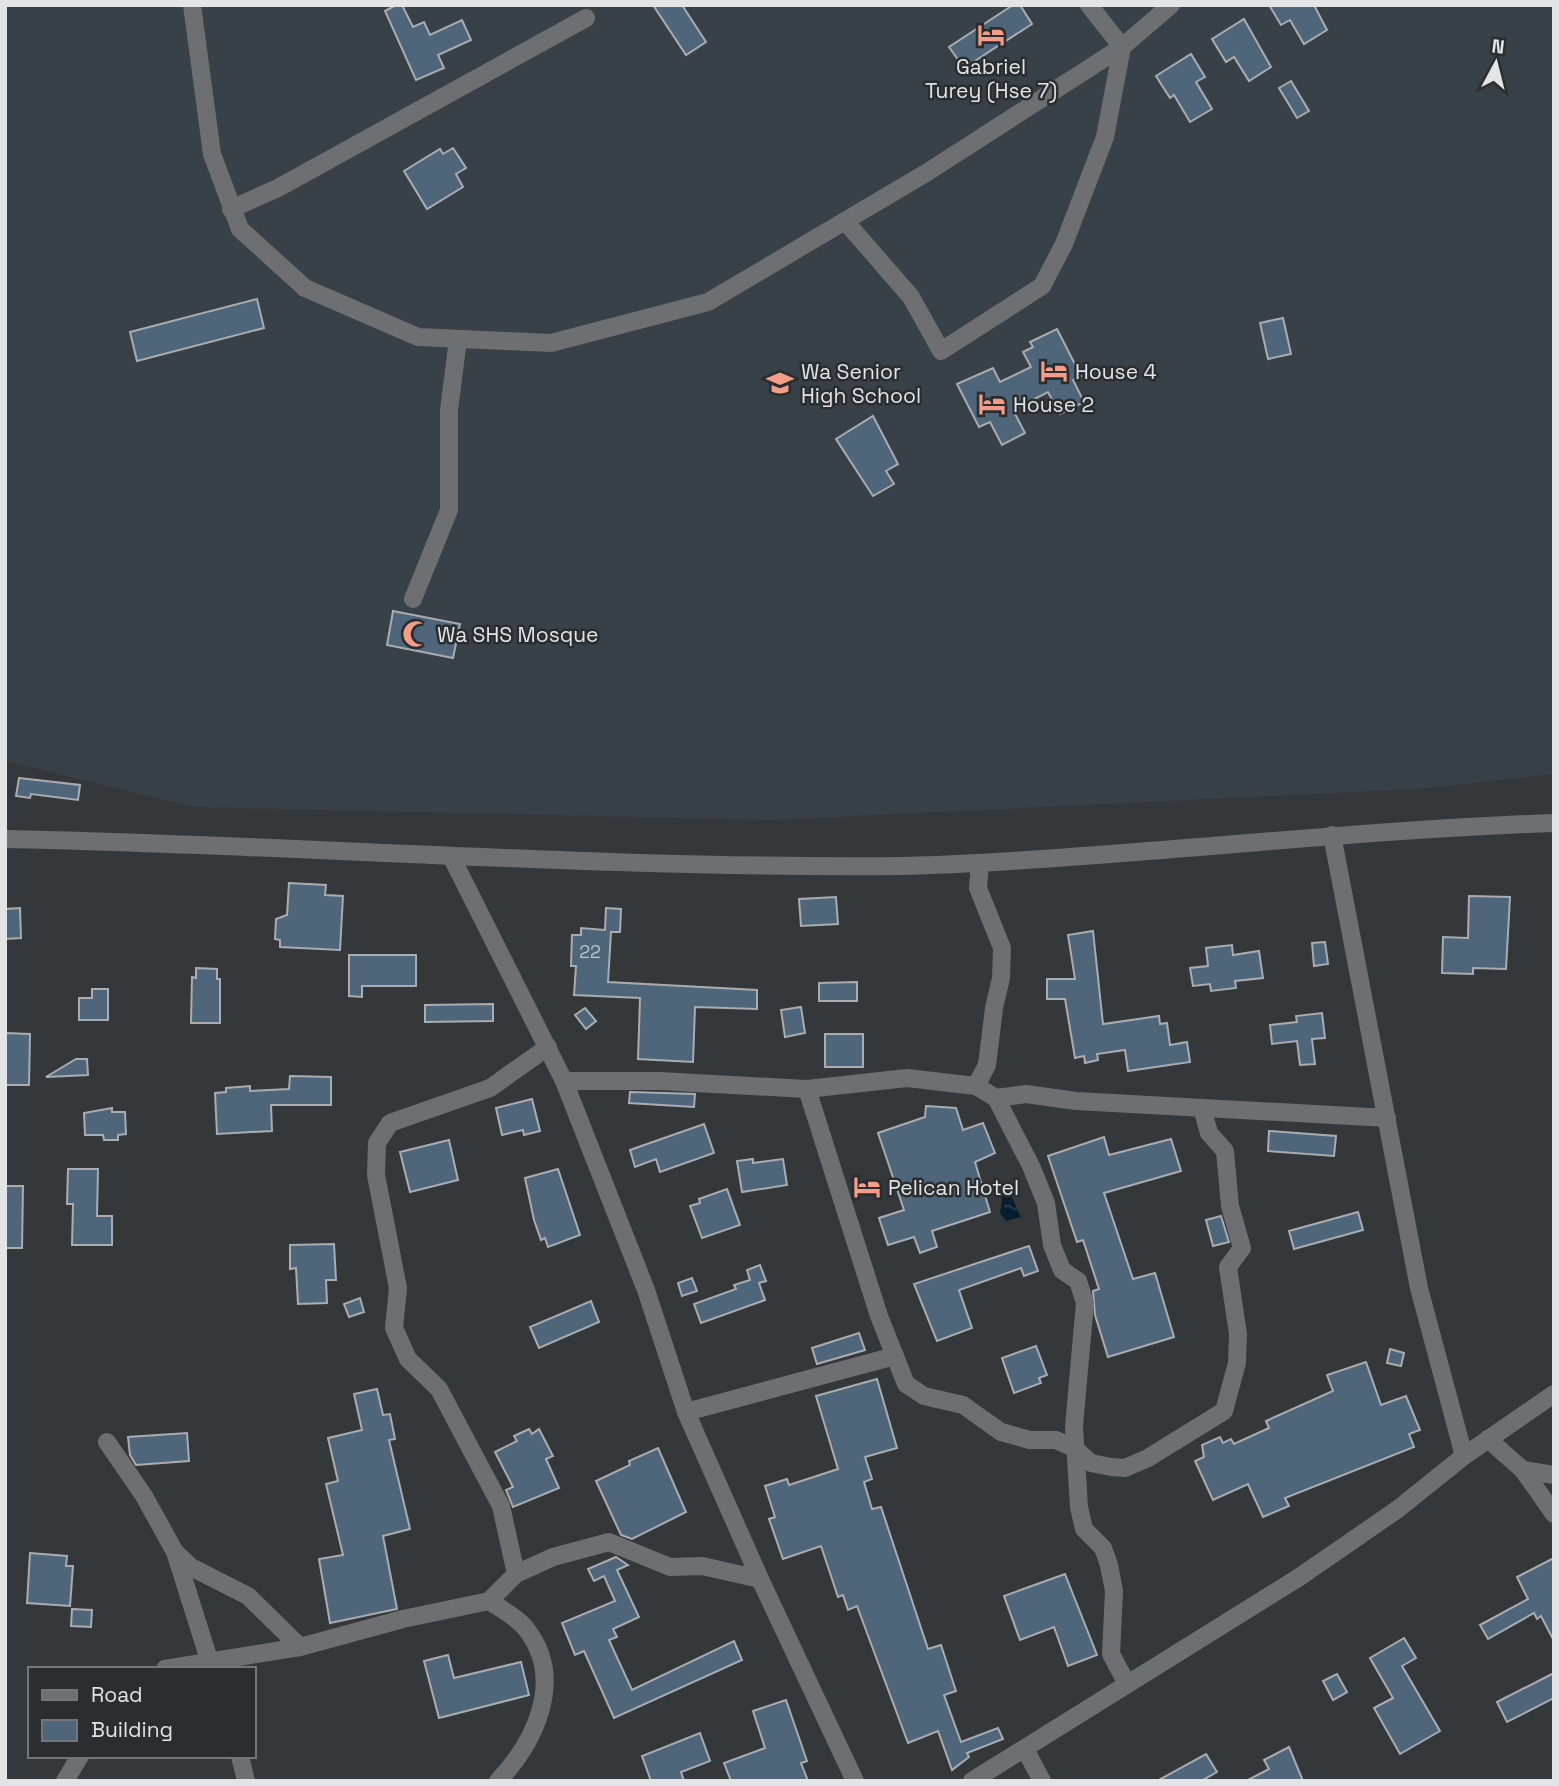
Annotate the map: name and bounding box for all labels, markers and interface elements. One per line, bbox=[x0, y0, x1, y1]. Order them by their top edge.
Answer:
hotel icon: Gabriel Turey (Hse 7) bbox=[976, 20, 1006, 50]
north arrow bbox=[1461, 28, 1531, 98]
text: N bbox=[1490, 33, 1506, 60]
place label: Gabriel Turey (Hse 7) bbox=[925, 53, 1057, 104]
hotel icon: House 4 bbox=[1039, 356, 1069, 386]
place label: Wa Senior High School bbox=[801, 358, 921, 409]
place label: House 4 bbox=[1075, 358, 1157, 385]
school or university icon: Wa Senior High School bbox=[765, 368, 795, 398]
hotel icon: House 2 bbox=[977, 389, 1007, 419]
place label: House 2 bbox=[1013, 391, 1094, 418]
mosque icon: Wa SHS Mosque bbox=[401, 619, 431, 649]
place label: Wa SHS Mosque bbox=[437, 621, 599, 648]
house number: 22 bbox=[579, 940, 601, 963]
hotel icon: Pelican Hotel bbox=[852, 1172, 882, 1202]
place label: Pelican Hotel bbox=[888, 1174, 1019, 1201]
legend bbox=[28, 1667, 256, 1758]
text: Road bbox=[91, 1681, 143, 1708]
text: Building bbox=[91, 1716, 173, 1743]

